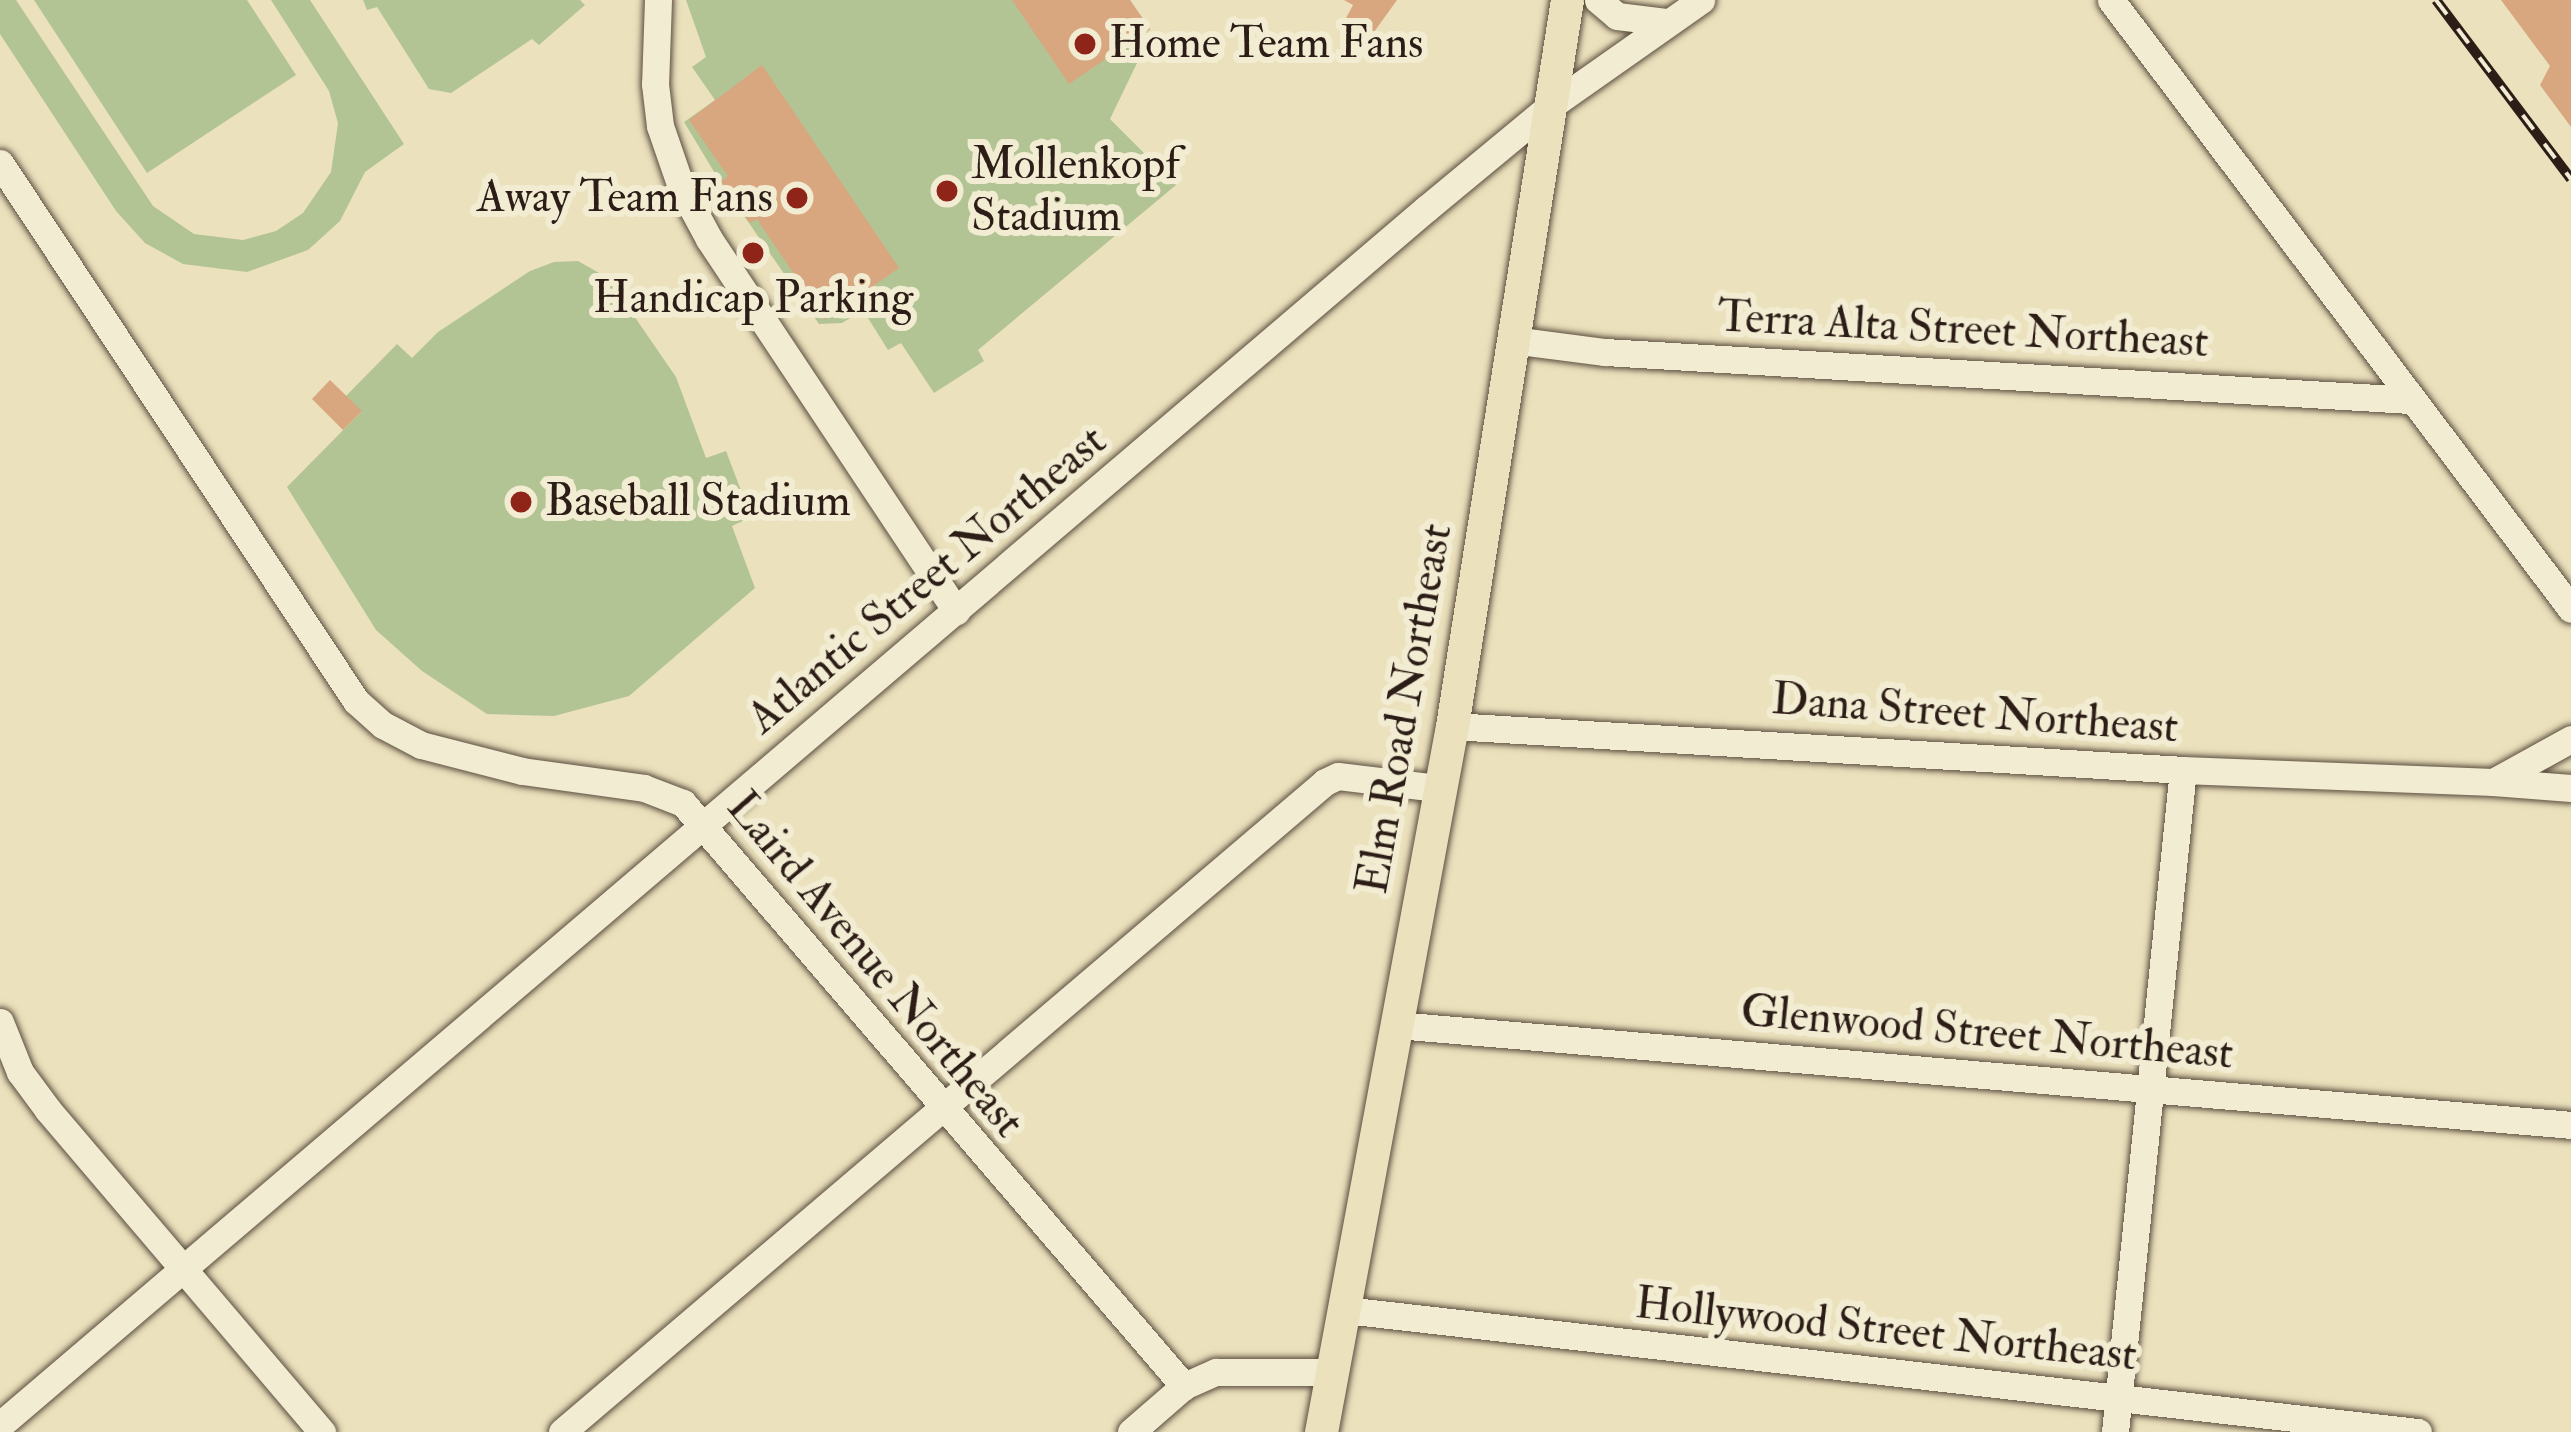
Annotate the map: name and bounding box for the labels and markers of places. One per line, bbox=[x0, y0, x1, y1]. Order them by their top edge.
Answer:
place label: Home Team Fans bbox=[1109, 17, 1424, 71]
marker: Home Team Fans bbox=[1072, 31, 1098, 57]
place label: Mollenkopf Stadium bbox=[971, 138, 1180, 244]
place label: Away Team Fans bbox=[477, 171, 773, 225]
marker: Mollenkopf Stadium bbox=[934, 178, 960, 204]
marker: Away Team Fans bbox=[784, 185, 810, 211]
marker: Handicap Parking bbox=[740, 240, 766, 266]
place label: Handicap Parking bbox=[593, 272, 913, 326]
place label: Baseball Stadium bbox=[545, 475, 851, 529]
marker: Baseball Stadium bbox=[508, 489, 534, 515]

